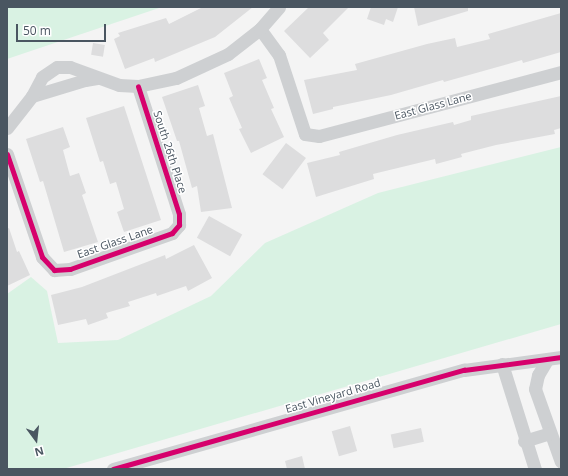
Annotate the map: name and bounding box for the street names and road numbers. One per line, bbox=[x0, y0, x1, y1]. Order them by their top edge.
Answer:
street label: East Glass Lane bbox=[393, 89, 473, 123]
street label: South 26th Place bbox=[150, 109, 190, 195]
street label: East Glass Lane bbox=[75, 223, 155, 261]
street label: East Vineyard Road bbox=[284, 376, 382, 416]

